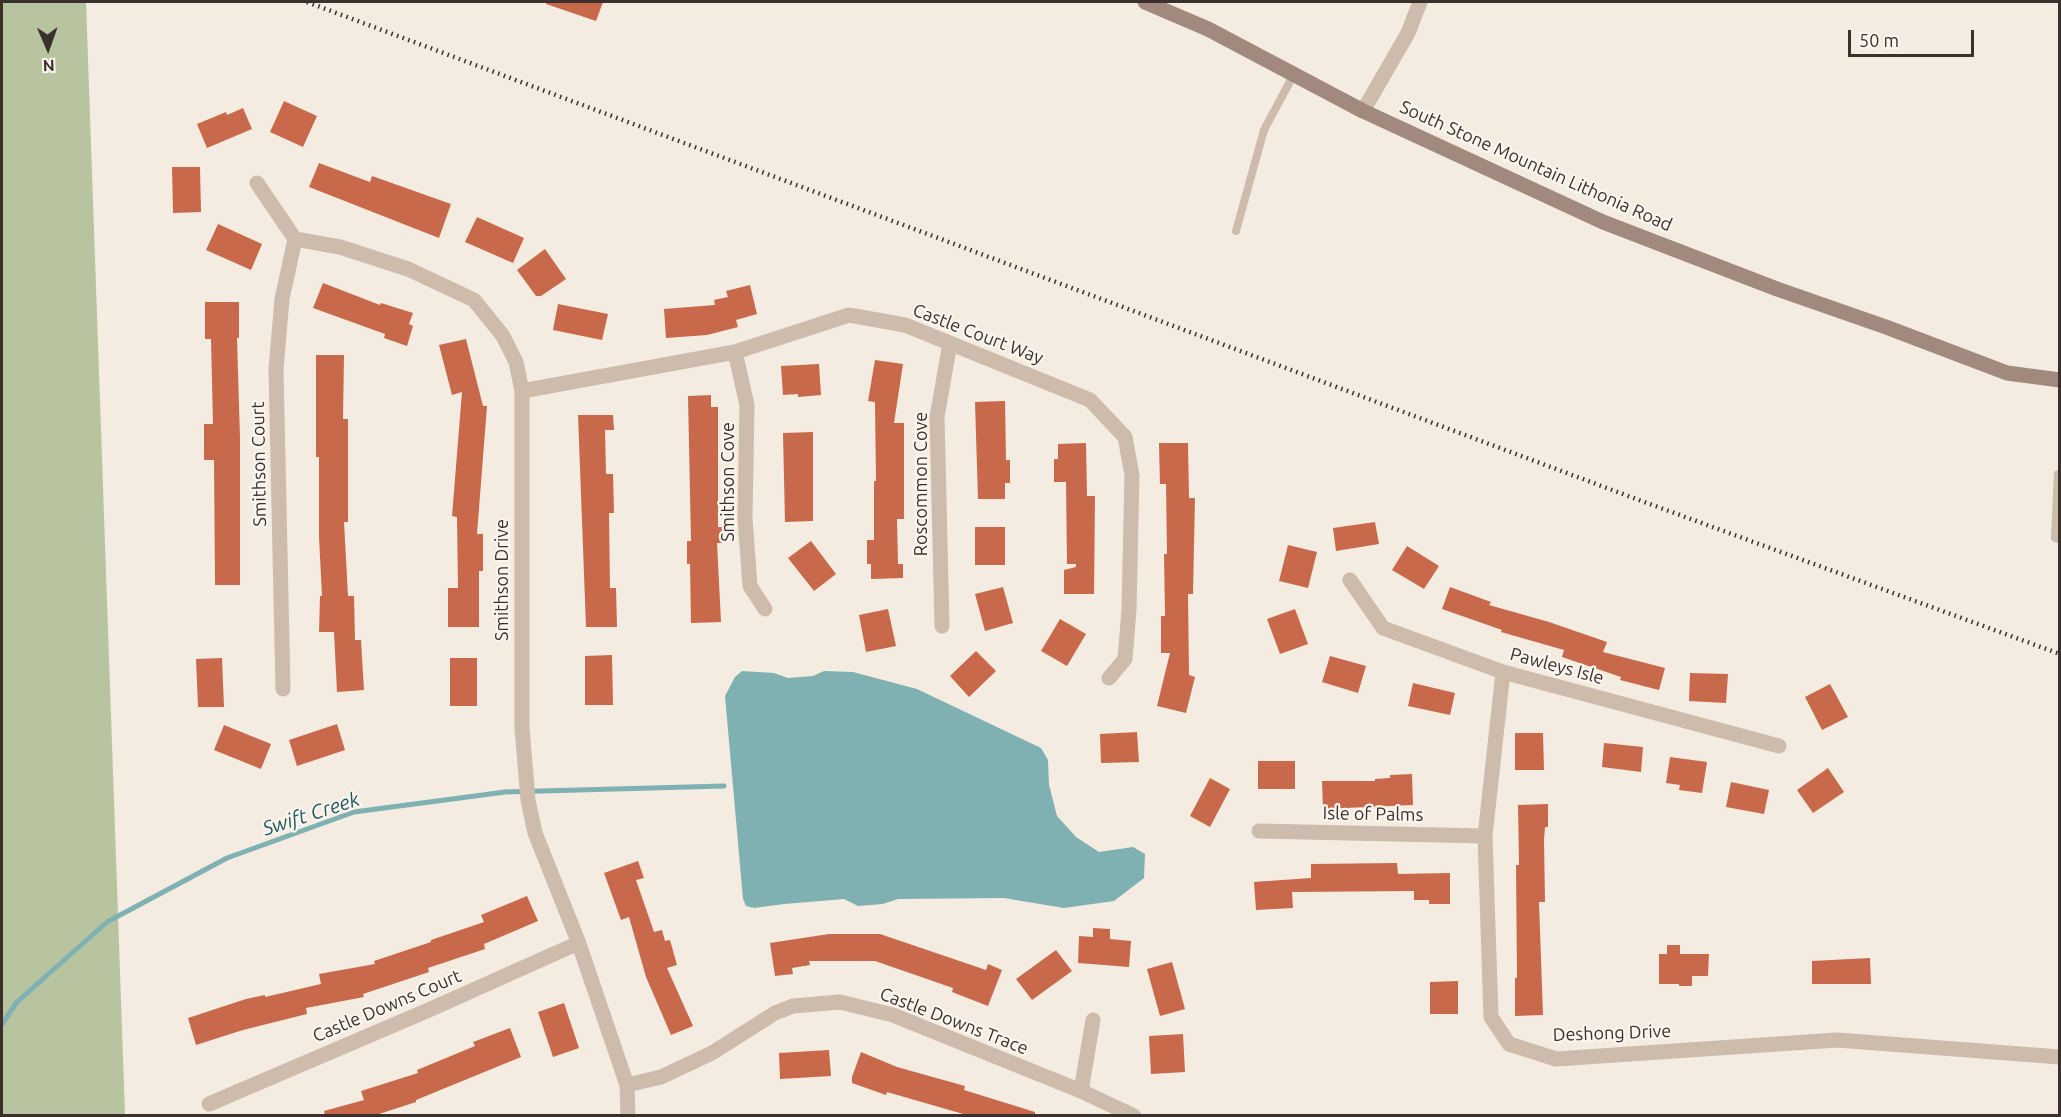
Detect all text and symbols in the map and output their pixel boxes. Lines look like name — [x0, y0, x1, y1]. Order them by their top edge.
north arrow — [18, 18, 78, 78]
scale bar — [1851, 18, 1977, 56]
text: 50 m — [1859, 30, 1899, 50]
text: N — [42, 57, 55, 75]
street label: South Stone Mountain Lithonia Road — [1397, 96, 1675, 236]
street label: Castle Court Way — [910, 299, 1046, 369]
street label: Smithson Court — [247, 401, 271, 527]
street label: Roscommon Cove — [910, 412, 932, 556]
street label: Smithson Cove — [717, 422, 739, 542]
street label: Smithson Drive — [491, 519, 513, 641]
street label: Pawleys Isle — [1508, 643, 1606, 689]
water label: Swift Creek — [259, 787, 363, 841]
street label: Isle of Palms — [1323, 802, 1423, 826]
street label: Castle Downs Court — [310, 965, 464, 1047]
street label: Castle Downs Trace — [877, 983, 1031, 1059]
street label: Deshong Drive — [1552, 1020, 1672, 1046]

